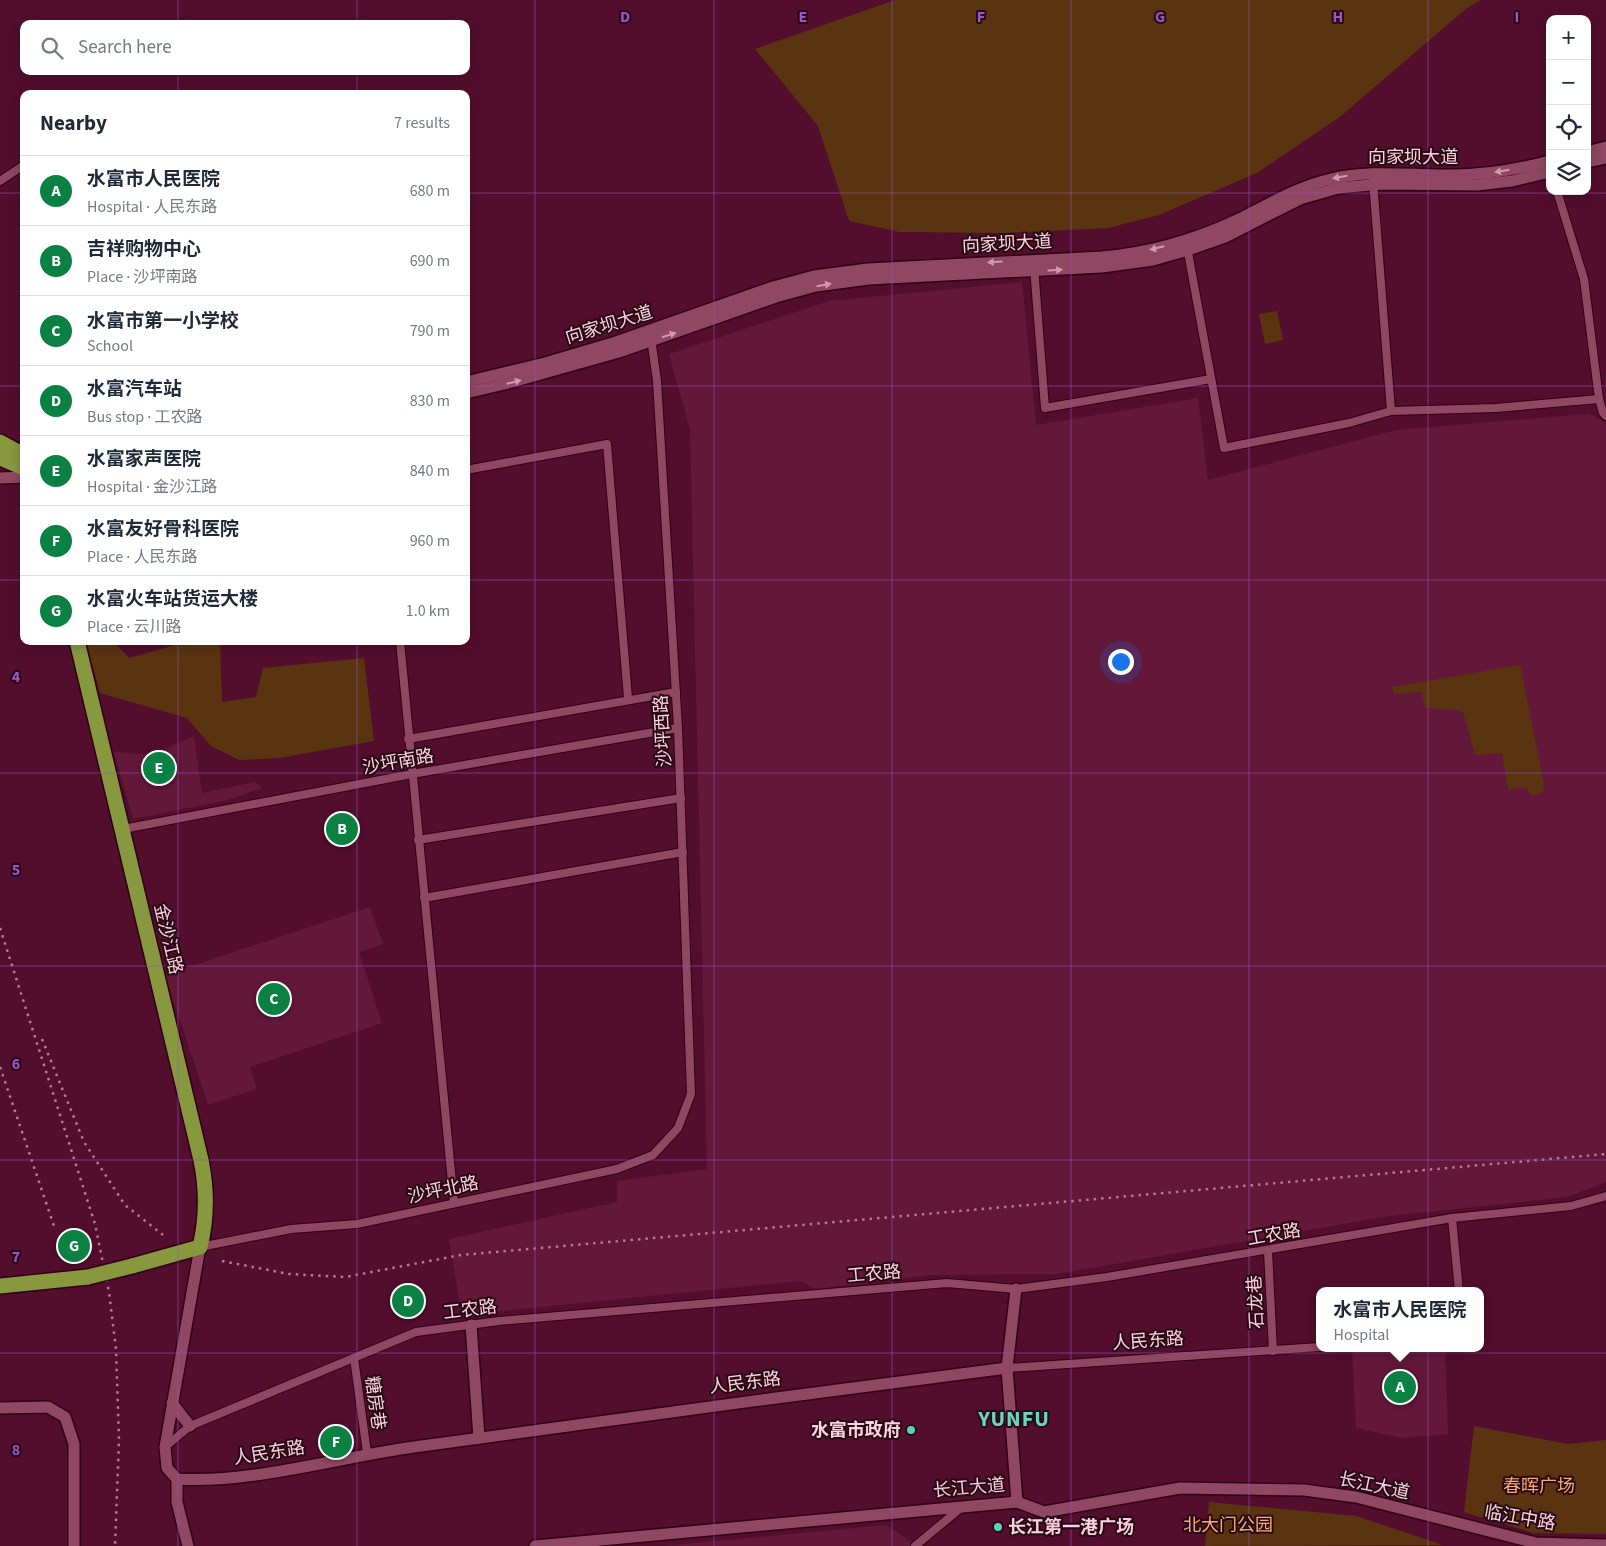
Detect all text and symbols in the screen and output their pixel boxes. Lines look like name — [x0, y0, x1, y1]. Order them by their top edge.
text: D — [620, 6, 630, 28]
text: E — [799, 6, 807, 28]
text: F — [977, 6, 985, 28]
text: G — [1155, 6, 1165, 28]
text: H — [1333, 6, 1343, 28]
text: I — [1515, 6, 1519, 28]
map controls — [1546, 15, 1591, 195]
button: + — [1546, 15, 1591, 60]
search box — [20, 20, 470, 75]
icon: search — [38, 34, 66, 62]
text: Search here — [78, 34, 172, 61]
button: − — [1546, 60, 1591, 105]
button: locate — [1546, 105, 1591, 150]
text: Nearby — [40, 108, 107, 138]
text: 7 results — [394, 112, 450, 134]
street label: 向家坝大道 — [1368, 145, 1458, 170]
button: layers — [1546, 150, 1591, 195]
text: 水富市人民医院 — [87, 166, 220, 193]
one-way arrow — [1494, 168, 1510, 176]
one-way arrow — [1332, 174, 1348, 182]
text: A — [51, 180, 61, 202]
text: 680 m — [410, 180, 450, 202]
text: Hospital · 人民东路 — [87, 196, 217, 218]
street label: 向家坝大道 — [961, 229, 1053, 259]
text: 吉祥购物中心 — [87, 236, 201, 263]
one-way arrow — [1149, 244, 1164, 252]
text: B — [51, 250, 61, 272]
text: 690 m — [410, 250, 450, 272]
one-way arrow — [987, 259, 1003, 267]
one-way arrow — [1048, 265, 1064, 273]
text: Place · 沙坪南路 — [87, 266, 197, 288]
one-way arrow — [816, 280, 832, 288]
street label: 向家坝大道 — [562, 300, 656, 350]
text: 水富市第一小学校 — [87, 308, 239, 335]
text: C — [51, 320, 61, 342]
text: 790 m — [410, 320, 450, 342]
one-way arrow — [662, 331, 677, 339]
text: School — [87, 335, 133, 357]
text: 水富汽车站 — [87, 376, 182, 403]
one-way arrow — [506, 378, 521, 386]
text: D — [51, 390, 61, 412]
text: 830 m — [410, 390, 450, 412]
text: Bus stop · 工农路 — [87, 406, 203, 428]
text: 水富家声医院 — [87, 446, 201, 473]
text: E — [52, 460, 60, 482]
text: 840 m — [410, 460, 450, 482]
text: Hospital · 金沙江路 — [87, 476, 217, 498]
text: 水富友好骨科医院 — [87, 516, 239, 543]
text: F — [52, 530, 60, 552]
text: 960 m — [410, 530, 450, 552]
text: Place · 人民东路 — [87, 546, 197, 568]
text: 水富火车站货运大楼 — [87, 586, 258, 613]
text: G — [51, 600, 61, 622]
text: 1.0 km — [406, 600, 450, 622]
text: Place · 云川路 — [87, 616, 181, 638]
your location — [1108, 649, 1134, 675]
text: 4 — [12, 666, 21, 688]
street label: 沙坪西路 — [649, 694, 677, 768]
street label: 沙坪南路 — [360, 743, 436, 781]
pin: E — [143, 749, 175, 787]
pin: B — [326, 810, 358, 848]
text: 5 — [12, 859, 20, 881]
street label: 金沙江路 — [148, 901, 188, 977]
pin: C — [258, 980, 290, 1018]
text: 6 — [12, 1053, 20, 1075]
street label: 沙坪北路 — [405, 1170, 481, 1210]
street label: 工农路 — [1245, 1218, 1303, 1252]
pin: G — [58, 1227, 90, 1265]
text: 7 — [12, 1246, 20, 1268]
street label: 工农路 — [846, 1259, 902, 1289]
street label: 石龙巷 — [1242, 1274, 1270, 1330]
pin: D — [392, 1282, 424, 1320]
popup — [1316, 1287, 1484, 1352]
street label: 工农路 — [442, 1294, 498, 1326]
text: 水富市人民医院 — [1333, 1297, 1467, 1324]
text: Hospital — [1333, 1324, 1389, 1346]
street label: 人民东路 — [1111, 1326, 1185, 1356]
street label: 人民东路 — [708, 1366, 782, 1400]
pin: A — [1384, 1368, 1416, 1406]
street label: 糖房巷 — [359, 1375, 391, 1431]
district label: YUNFU — [977, 1403, 1050, 1435]
place label: 水富市政府 — [811, 1418, 901, 1443]
pin: F — [320, 1423, 352, 1461]
marker: 水富市政府 — [905, 1424, 917, 1436]
street label: 人民东路 — [231, 1435, 307, 1471]
text: 8 — [12, 1439, 20, 1461]
street label: 长江大道 — [1336, 1466, 1412, 1506]
street label: 长江大道 — [932, 1472, 1006, 1504]
park label: 春晖广场 — [1503, 1474, 1575, 1499]
street label: 临江中路 — [1482, 1499, 1558, 1537]
park label: 北大门公园 — [1183, 1513, 1273, 1538]
place label: 长江第一港广场 — [1008, 1515, 1134, 1540]
marker: 长江第一港广场 — [992, 1521, 1004, 1533]

